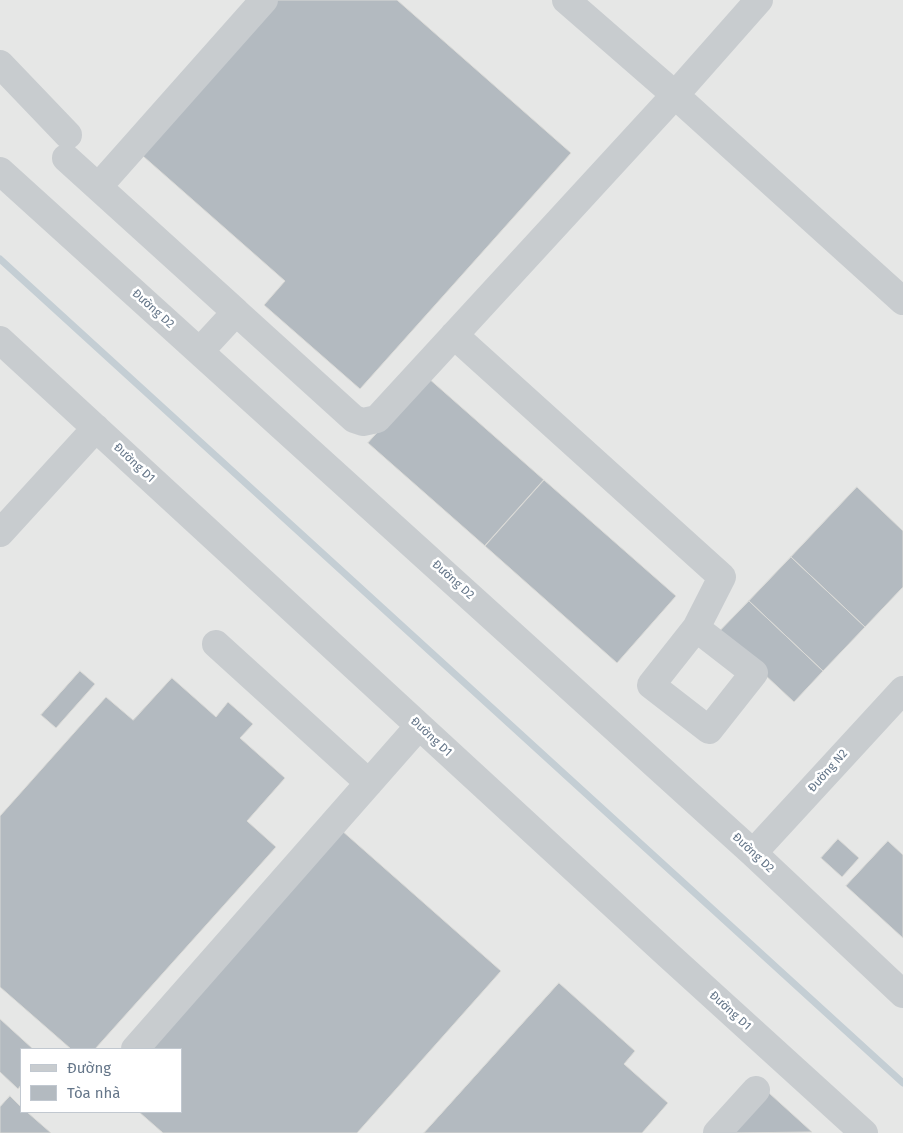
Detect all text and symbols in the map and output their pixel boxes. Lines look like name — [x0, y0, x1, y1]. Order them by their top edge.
street label: Đường D2 — [129, 286, 177, 332]
street label: Đường D1 — [110, 440, 158, 486]
street label: Đường D2 — [429, 557, 477, 603]
street label: Đường D1 — [407, 714, 455, 760]
street label: Đường N2 — [805, 747, 851, 795]
street label: Đường D2 — [729, 830, 777, 876]
street label: Đường D1 — [706, 989, 754, 1033]
legend — [20, 1048, 182, 1113]
text: Đường — [67, 1059, 111, 1077]
text: Tòa nhà — [67, 1084, 120, 1102]

